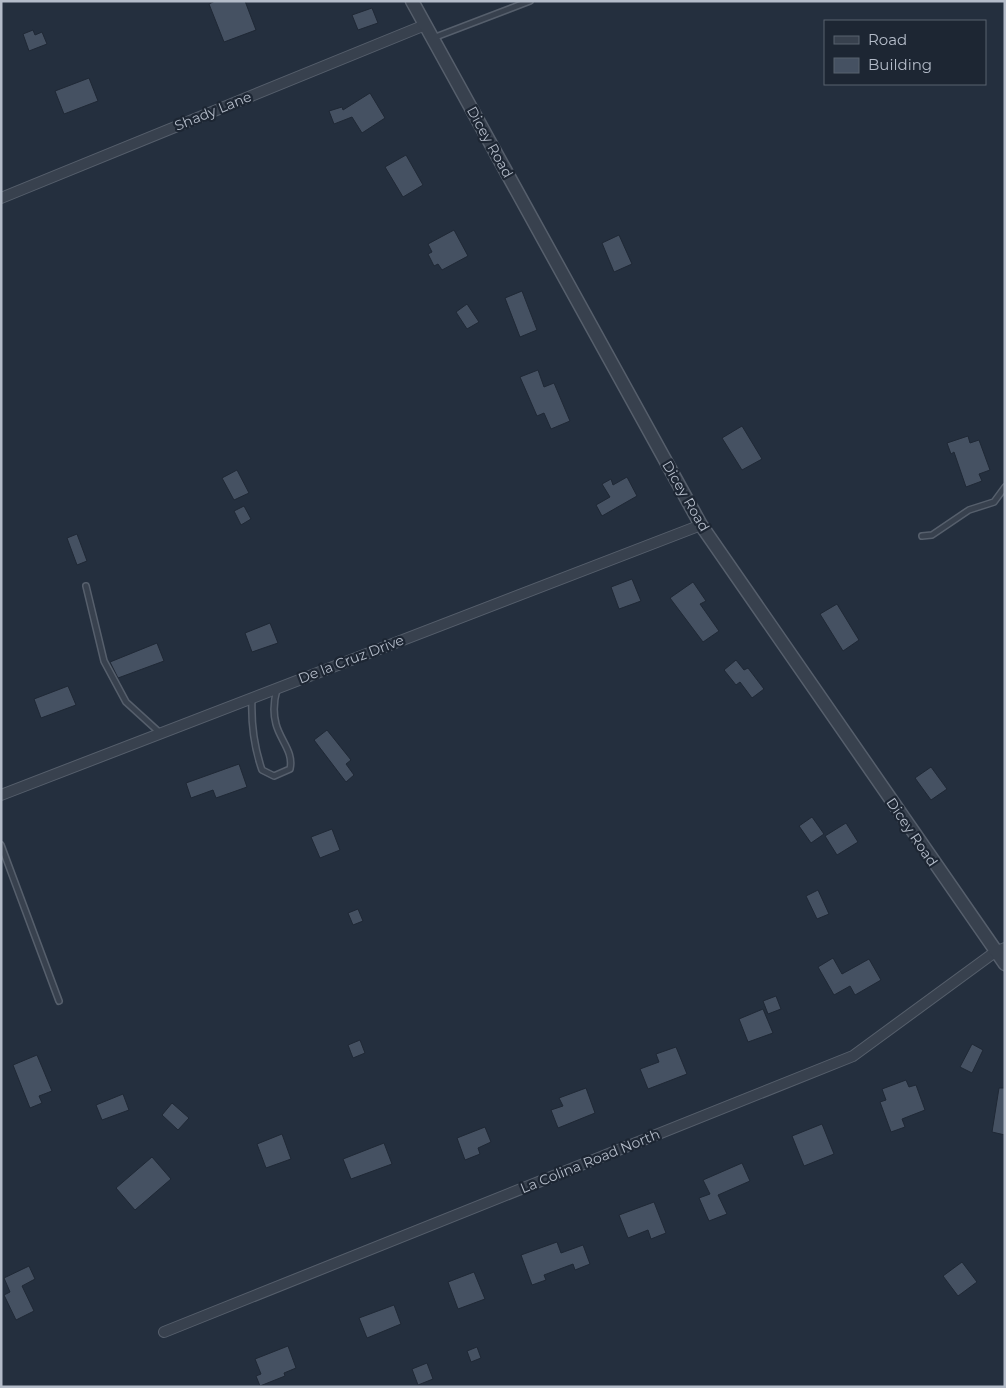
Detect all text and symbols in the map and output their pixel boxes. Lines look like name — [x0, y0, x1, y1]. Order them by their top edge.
legend — [824, 20, 986, 85]
text: Road — [868, 30, 907, 49]
text: Building — [868, 55, 932, 74]
street label: Shady Lane — [172, 87, 254, 135]
street label: Dicey Road — [463, 103, 517, 181]
street label: Dicey Road — [658, 457, 714, 535]
street label: De la Cruz Drive — [296, 631, 406, 687]
street label: Dicey Road — [882, 794, 942, 870]
street label: La Colina Road North — [518, 1125, 662, 1197]

